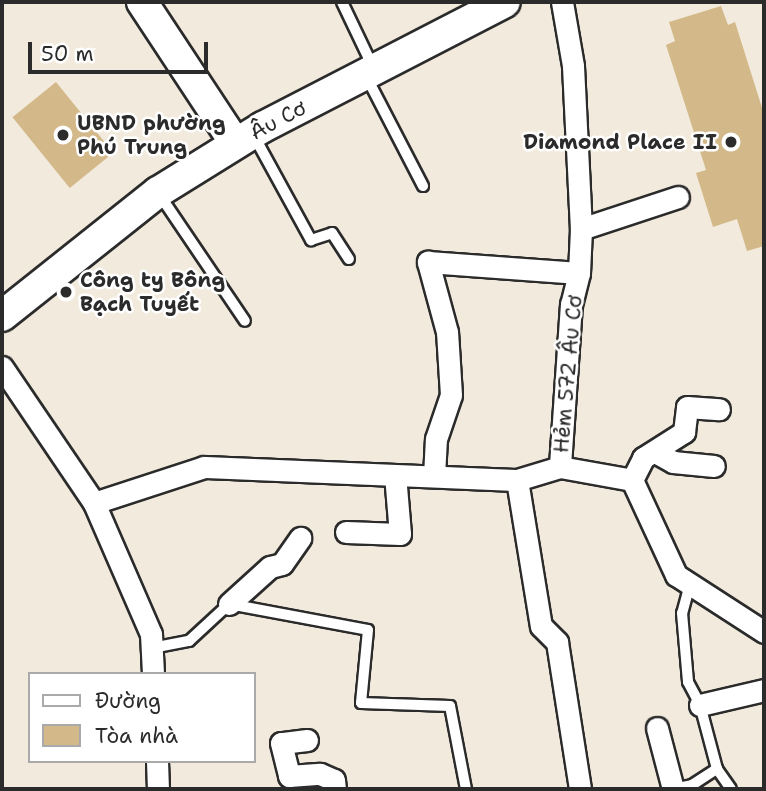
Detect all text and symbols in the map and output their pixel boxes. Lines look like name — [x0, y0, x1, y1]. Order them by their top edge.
scale bar — [32, 28, 212, 72]
text: 50 m — [41, 40, 94, 68]
street label: Âu Cơ — [246, 95, 310, 145]
place label: UBND phường Phú Trung — [77, 110, 226, 160]
marker: UBND phường Phú Trung — [55, 127, 71, 143]
place label: Diamond Place II — [523, 129, 717, 155]
marker: Diamond Place II — [723, 134, 739, 150]
place label: Công ty Bông Bạch Tuyết — [80, 267, 225, 317]
marker: Công ty Bông Bạch Tuyết — [58, 284, 74, 300]
street label: Hẻm 572 Âu Cơ — [549, 294, 587, 454]
legend — [28, 672, 256, 763]
text: Đường — [95, 687, 161, 715]
text: Tòa nhà — [95, 722, 178, 750]

